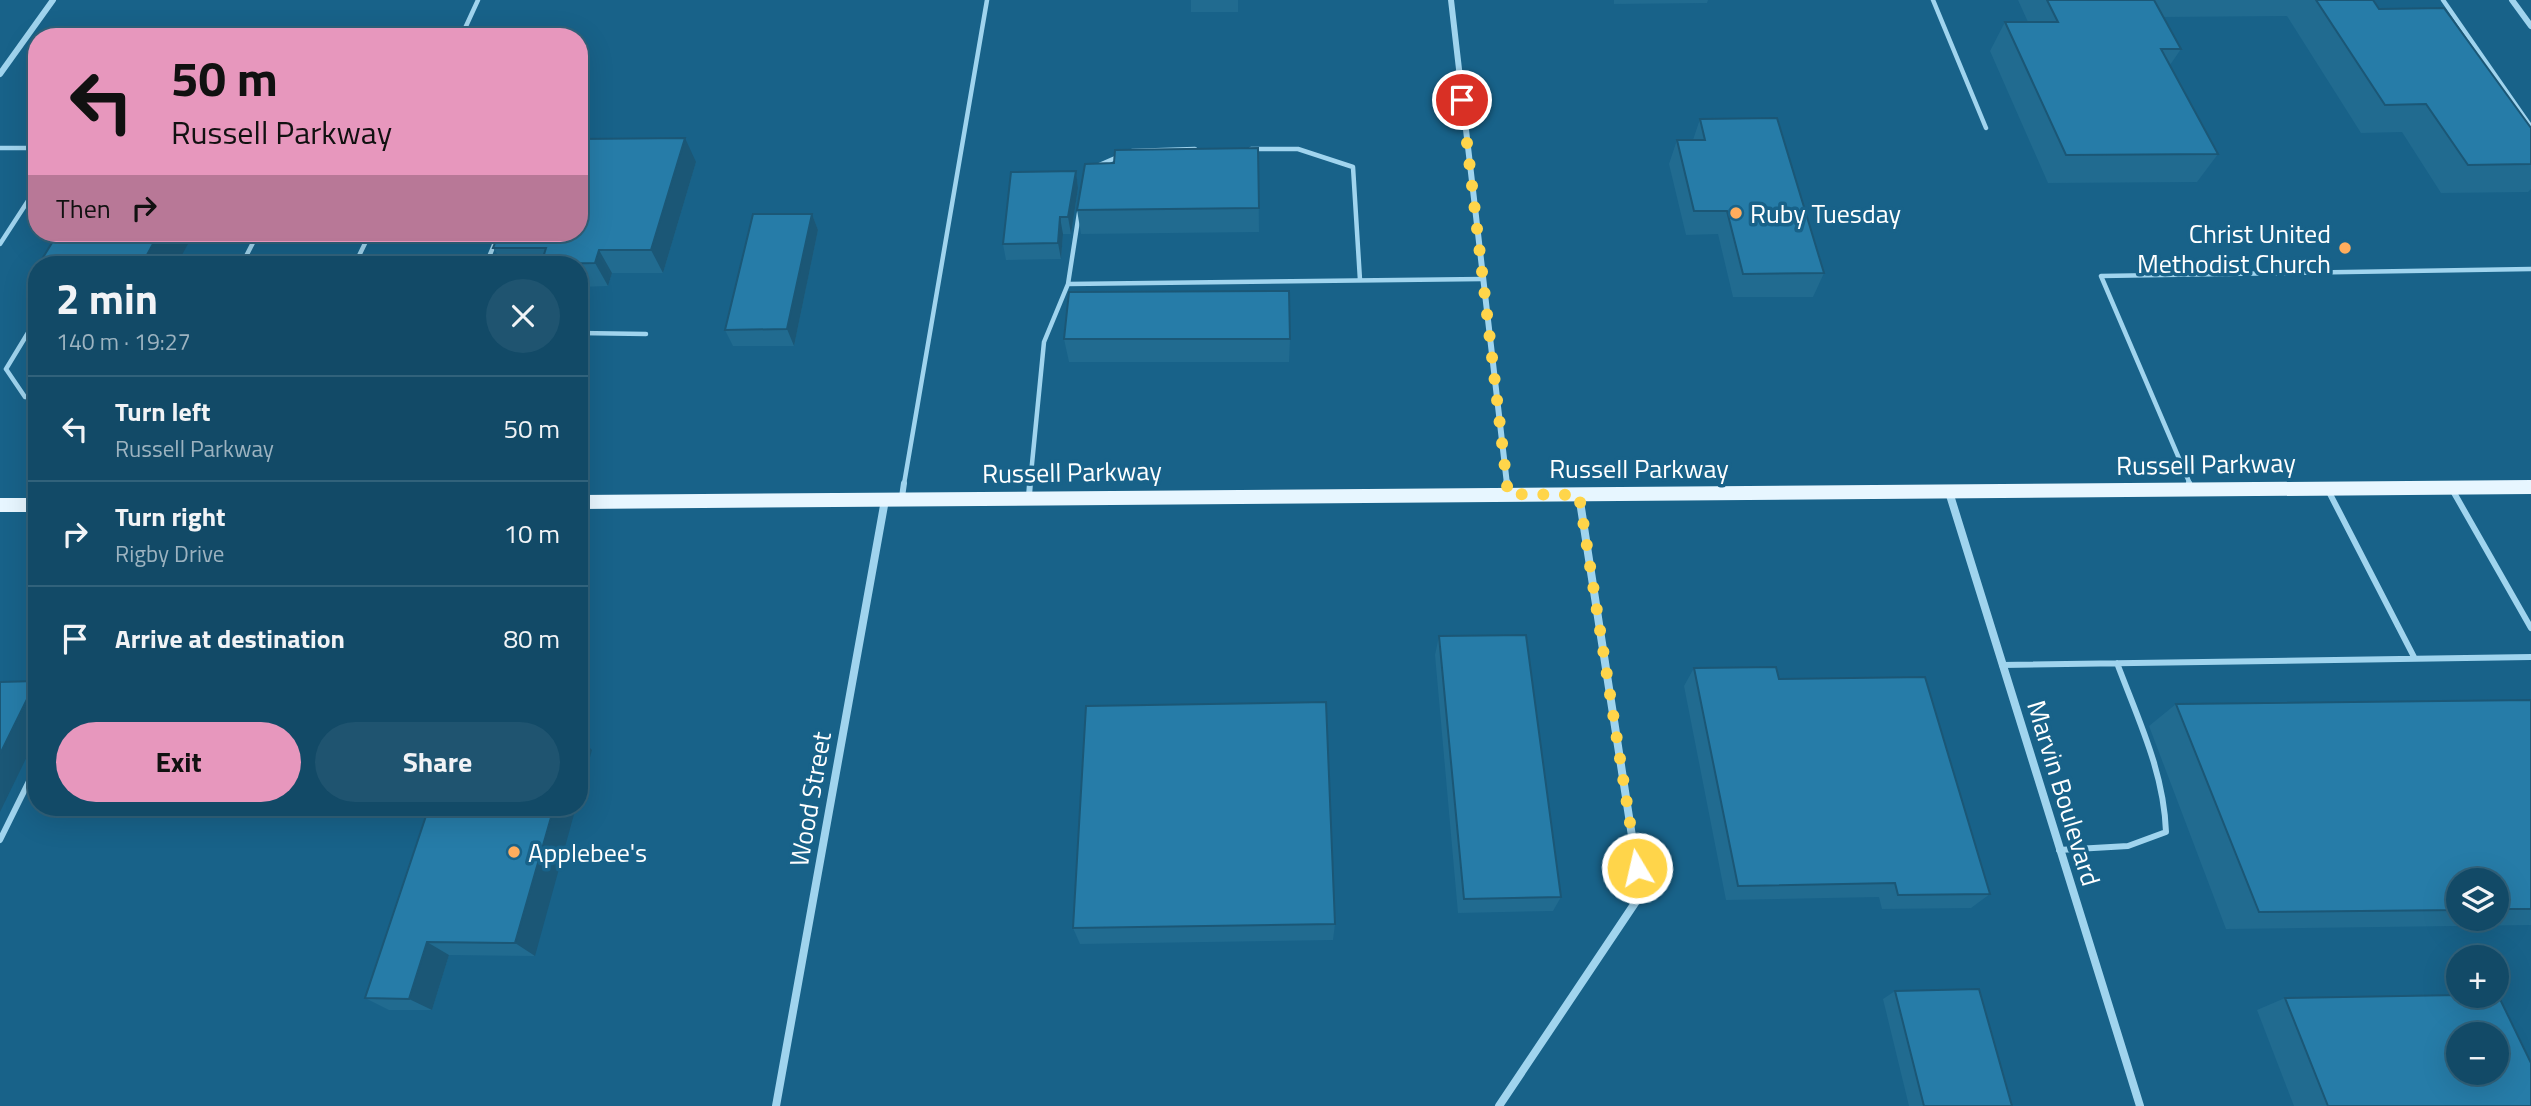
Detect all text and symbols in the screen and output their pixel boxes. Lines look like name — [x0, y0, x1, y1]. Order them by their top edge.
text: 50 m — [171, 40, 278, 115]
icon: left — [56, 56, 147, 147]
pin — [1432, 70, 1492, 130]
icon: arrive — [1443, 81, 1481, 119]
text: Russell Parkway — [171, 108, 392, 156]
text: Then — [56, 189, 111, 228]
icon: right — [125, 189, 163, 227]
place label: Ruby Tuesday — [1750, 194, 1901, 233]
marker: Ruby Tuesday — [1728, 205, 1744, 221]
place label: Christ United Methodist Church — [2137, 214, 2331, 283]
marker: Christ United Methodist Church — [2337, 240, 2353, 256]
text: 2 min — [56, 266, 158, 330]
button: close — [486, 279, 560, 353]
text: 140 m · 19:27 — [56, 324, 191, 359]
text: Turn left — [115, 392, 210, 431]
text: 50 m — [503, 409, 560, 448]
icon: left — [56, 410, 94, 448]
text: Russell Parkway — [115, 431, 274, 466]
street label: Russell Parkway — [2116, 443, 2296, 485]
street label: Russell Parkway — [1549, 449, 1729, 488]
street label: Russell Parkway — [982, 451, 1162, 493]
text: Turn right — [115, 497, 226, 536]
text: 10 m — [503, 514, 560, 553]
icon: right — [56, 515, 94, 553]
text: Rigby Drive — [115, 536, 224, 571]
text: Arrive at destination — [115, 619, 345, 658]
text: 80 m — [503, 619, 560, 658]
icon: arrive — [56, 620, 94, 658]
street label: Marvin Boulevard — [2017, 696, 2111, 890]
button: Exit — [56, 722, 301, 802]
button: Share — [315, 722, 560, 802]
street label: Wood Street — [779, 728, 841, 870]
position arrow — [1600, 831, 1674, 905]
place label: Applebee's — [528, 833, 647, 872]
marker: Applebee's — [506, 844, 522, 860]
map controls — [2446, 868, 2509, 1085]
button: layers — [2446, 868, 2509, 931]
button: + — [2446, 945, 2509, 1008]
button: − — [2446, 1022, 2509, 1085]

